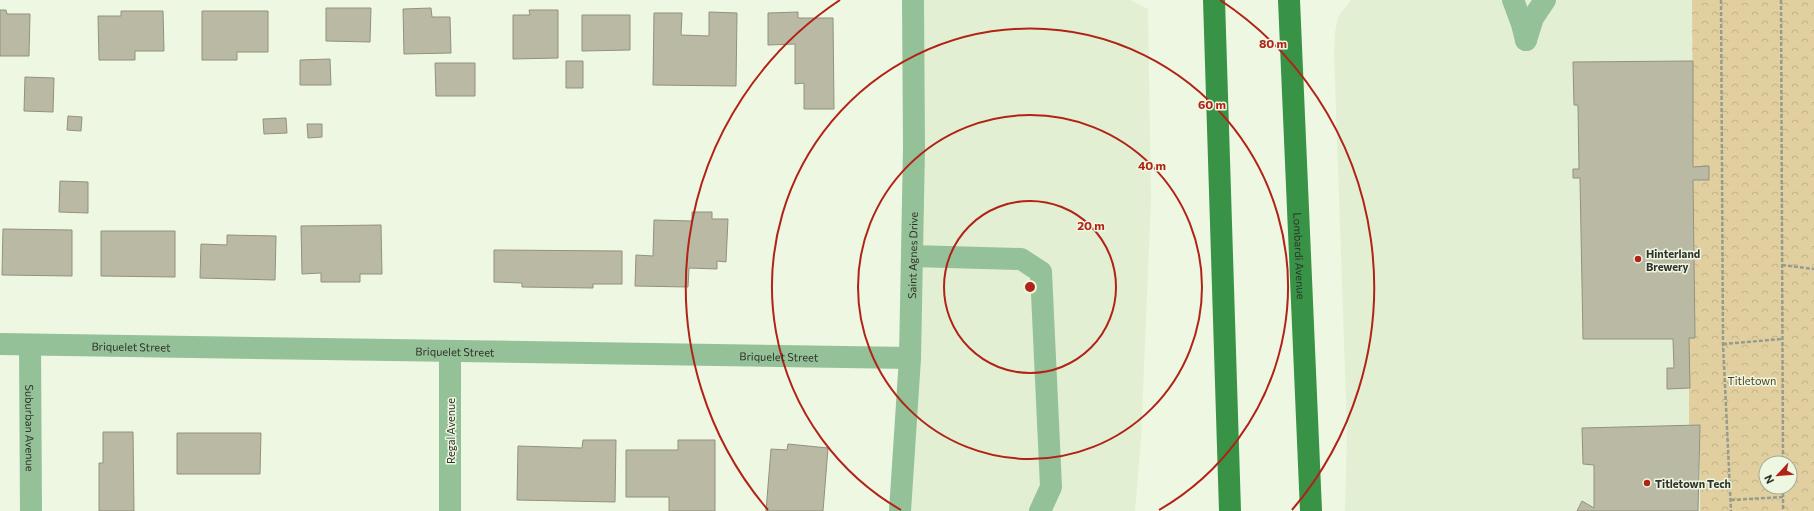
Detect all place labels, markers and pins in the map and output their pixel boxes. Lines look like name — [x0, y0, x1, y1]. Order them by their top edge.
place label: Hinterland Brewery — [1646, 247, 1700, 273]
marker: Hinterland Brewery — [1633, 254, 1643, 264]
centre of rings — [1023, 280, 1037, 294]
place label: Titletown Tech — [1655, 477, 1731, 490]
marker: Titletown Tech — [1642, 478, 1652, 488]

